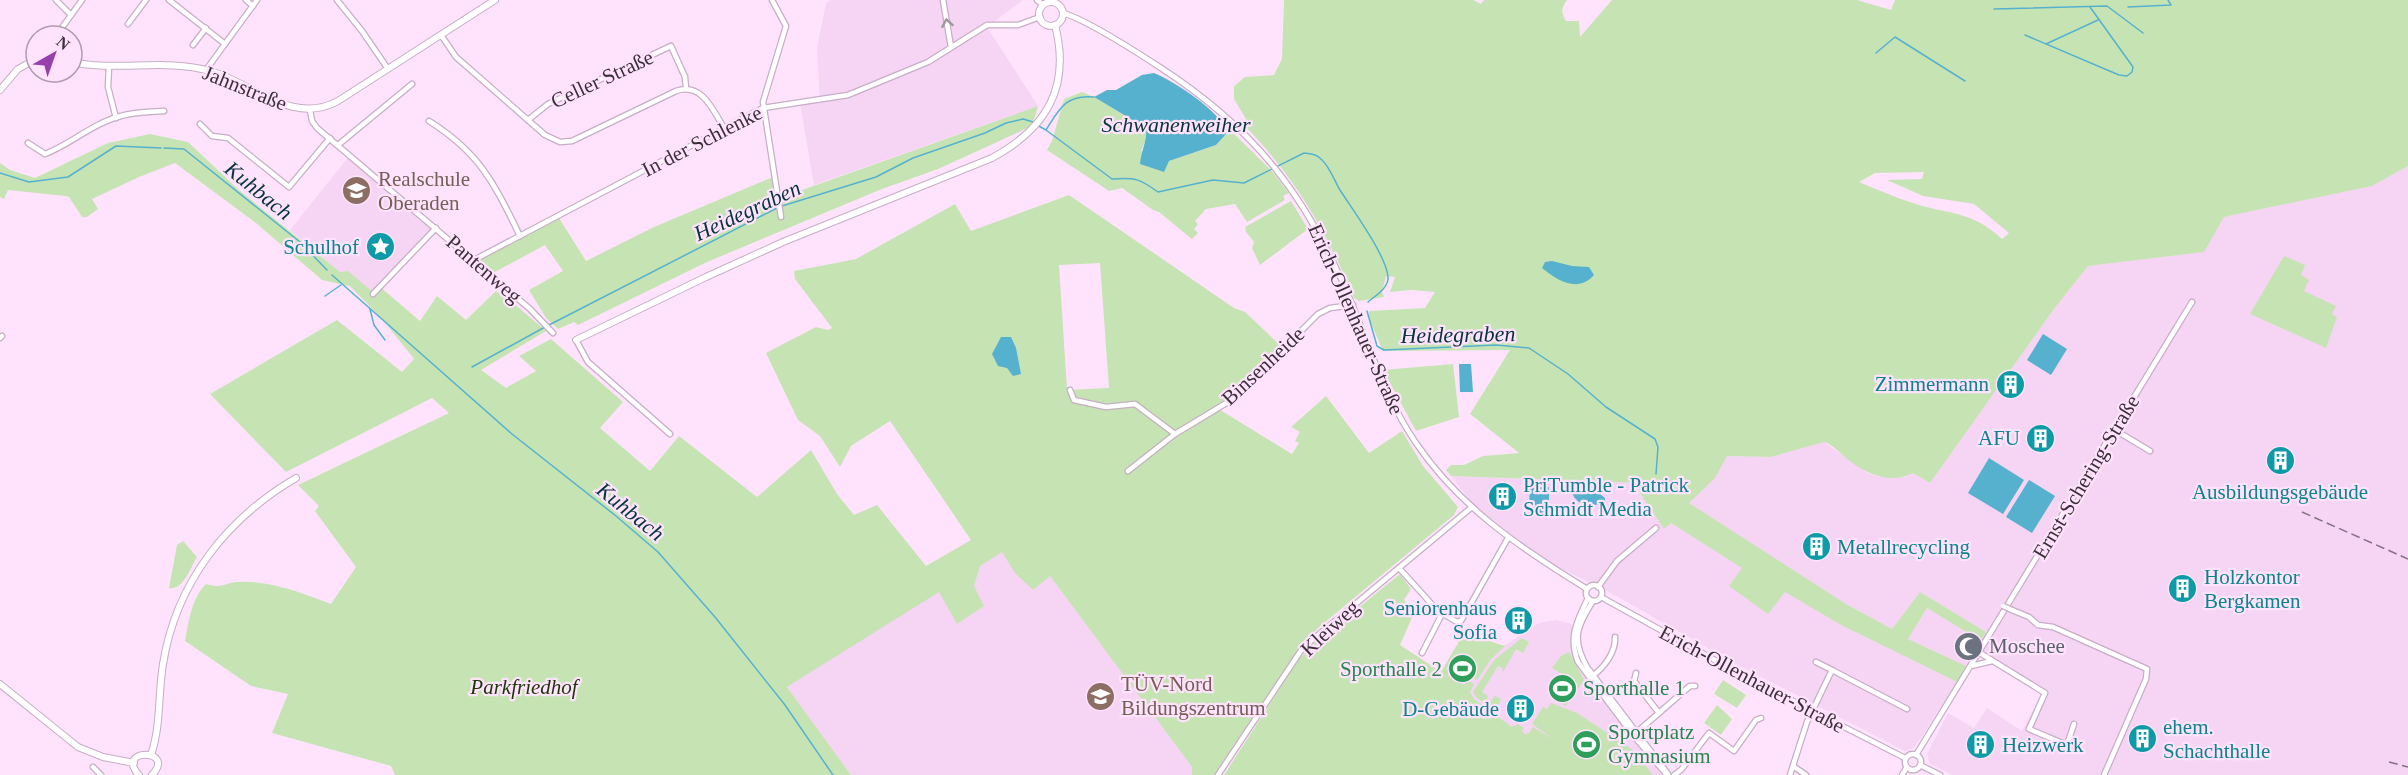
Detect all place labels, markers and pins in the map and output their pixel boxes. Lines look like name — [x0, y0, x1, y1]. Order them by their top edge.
place label: Realschule Oberaden — [378, 167, 470, 215]
school or university icon: Realschule Oberaden — [341, 175, 373, 207]
place icon: Schulhof — [364, 231, 396, 263]
place label: Schulhof — [283, 235, 359, 259]
building icon: Zimmermann — [1994, 368, 2026, 400]
place label: Zimmermann — [1875, 372, 1989, 396]
building icon: AFU — [2025, 422, 2057, 454]
place label: AFU — [1978, 426, 2020, 450]
building icon: Ausbildungsgebäude — [2264, 445, 2296, 477]
place label: PriTumble - Patrick Schmidt Media — [1523, 473, 1690, 521]
place label: Ausbildungsgebäude — [2192, 480, 2368, 504]
building icon: PriTumble - Patrick Schmidt Media — [1486, 481, 1518, 513]
building icon: Metallrecycling — [1800, 531, 1832, 563]
place label: Metallrecycling — [1837, 535, 1970, 559]
place label: Holzkontor Bergkamen — [2204, 565, 2301, 613]
building icon: Holzkontor Bergkamen — [2167, 573, 2199, 605]
place label: Seniorenhaus Sofia — [1384, 596, 1498, 644]
building icon: Seniorenhaus Sofia — [1502, 604, 1534, 636]
mosque icon: Moschee — [1952, 630, 1984, 662]
place label: Moschee — [1989, 634, 2065, 658]
sports icon: Sporthalle 2 — [1447, 653, 1479, 685]
place label: Sporthalle 2 — [1340, 657, 1442, 681]
place label: TÜV-Nord Bildungszentrum — [1121, 672, 1266, 720]
sports icon: Sporthalle 1 — [1546, 672, 1578, 704]
place label: Sporthalle 1 — [1583, 676, 1685, 700]
school or university icon: TÜV-Nord Bildungszentrum — [1084, 680, 1116, 712]
building icon: D-Gebäude — [1504, 693, 1536, 725]
place label: D-Gebäude — [1402, 697, 1499, 721]
place label: ehem. Schachthalle — [2163, 715, 2270, 763]
place label: Sportplatz Gymnasium — [1608, 720, 1711, 768]
building icon: ehem. Schachthalle — [2126, 723, 2158, 755]
sports icon: Sportplatz Gymnasium — [1571, 728, 1603, 760]
building icon: Heizwerk — [1965, 729, 1997, 761]
place label: Heizwerk — [2002, 733, 2084, 757]

